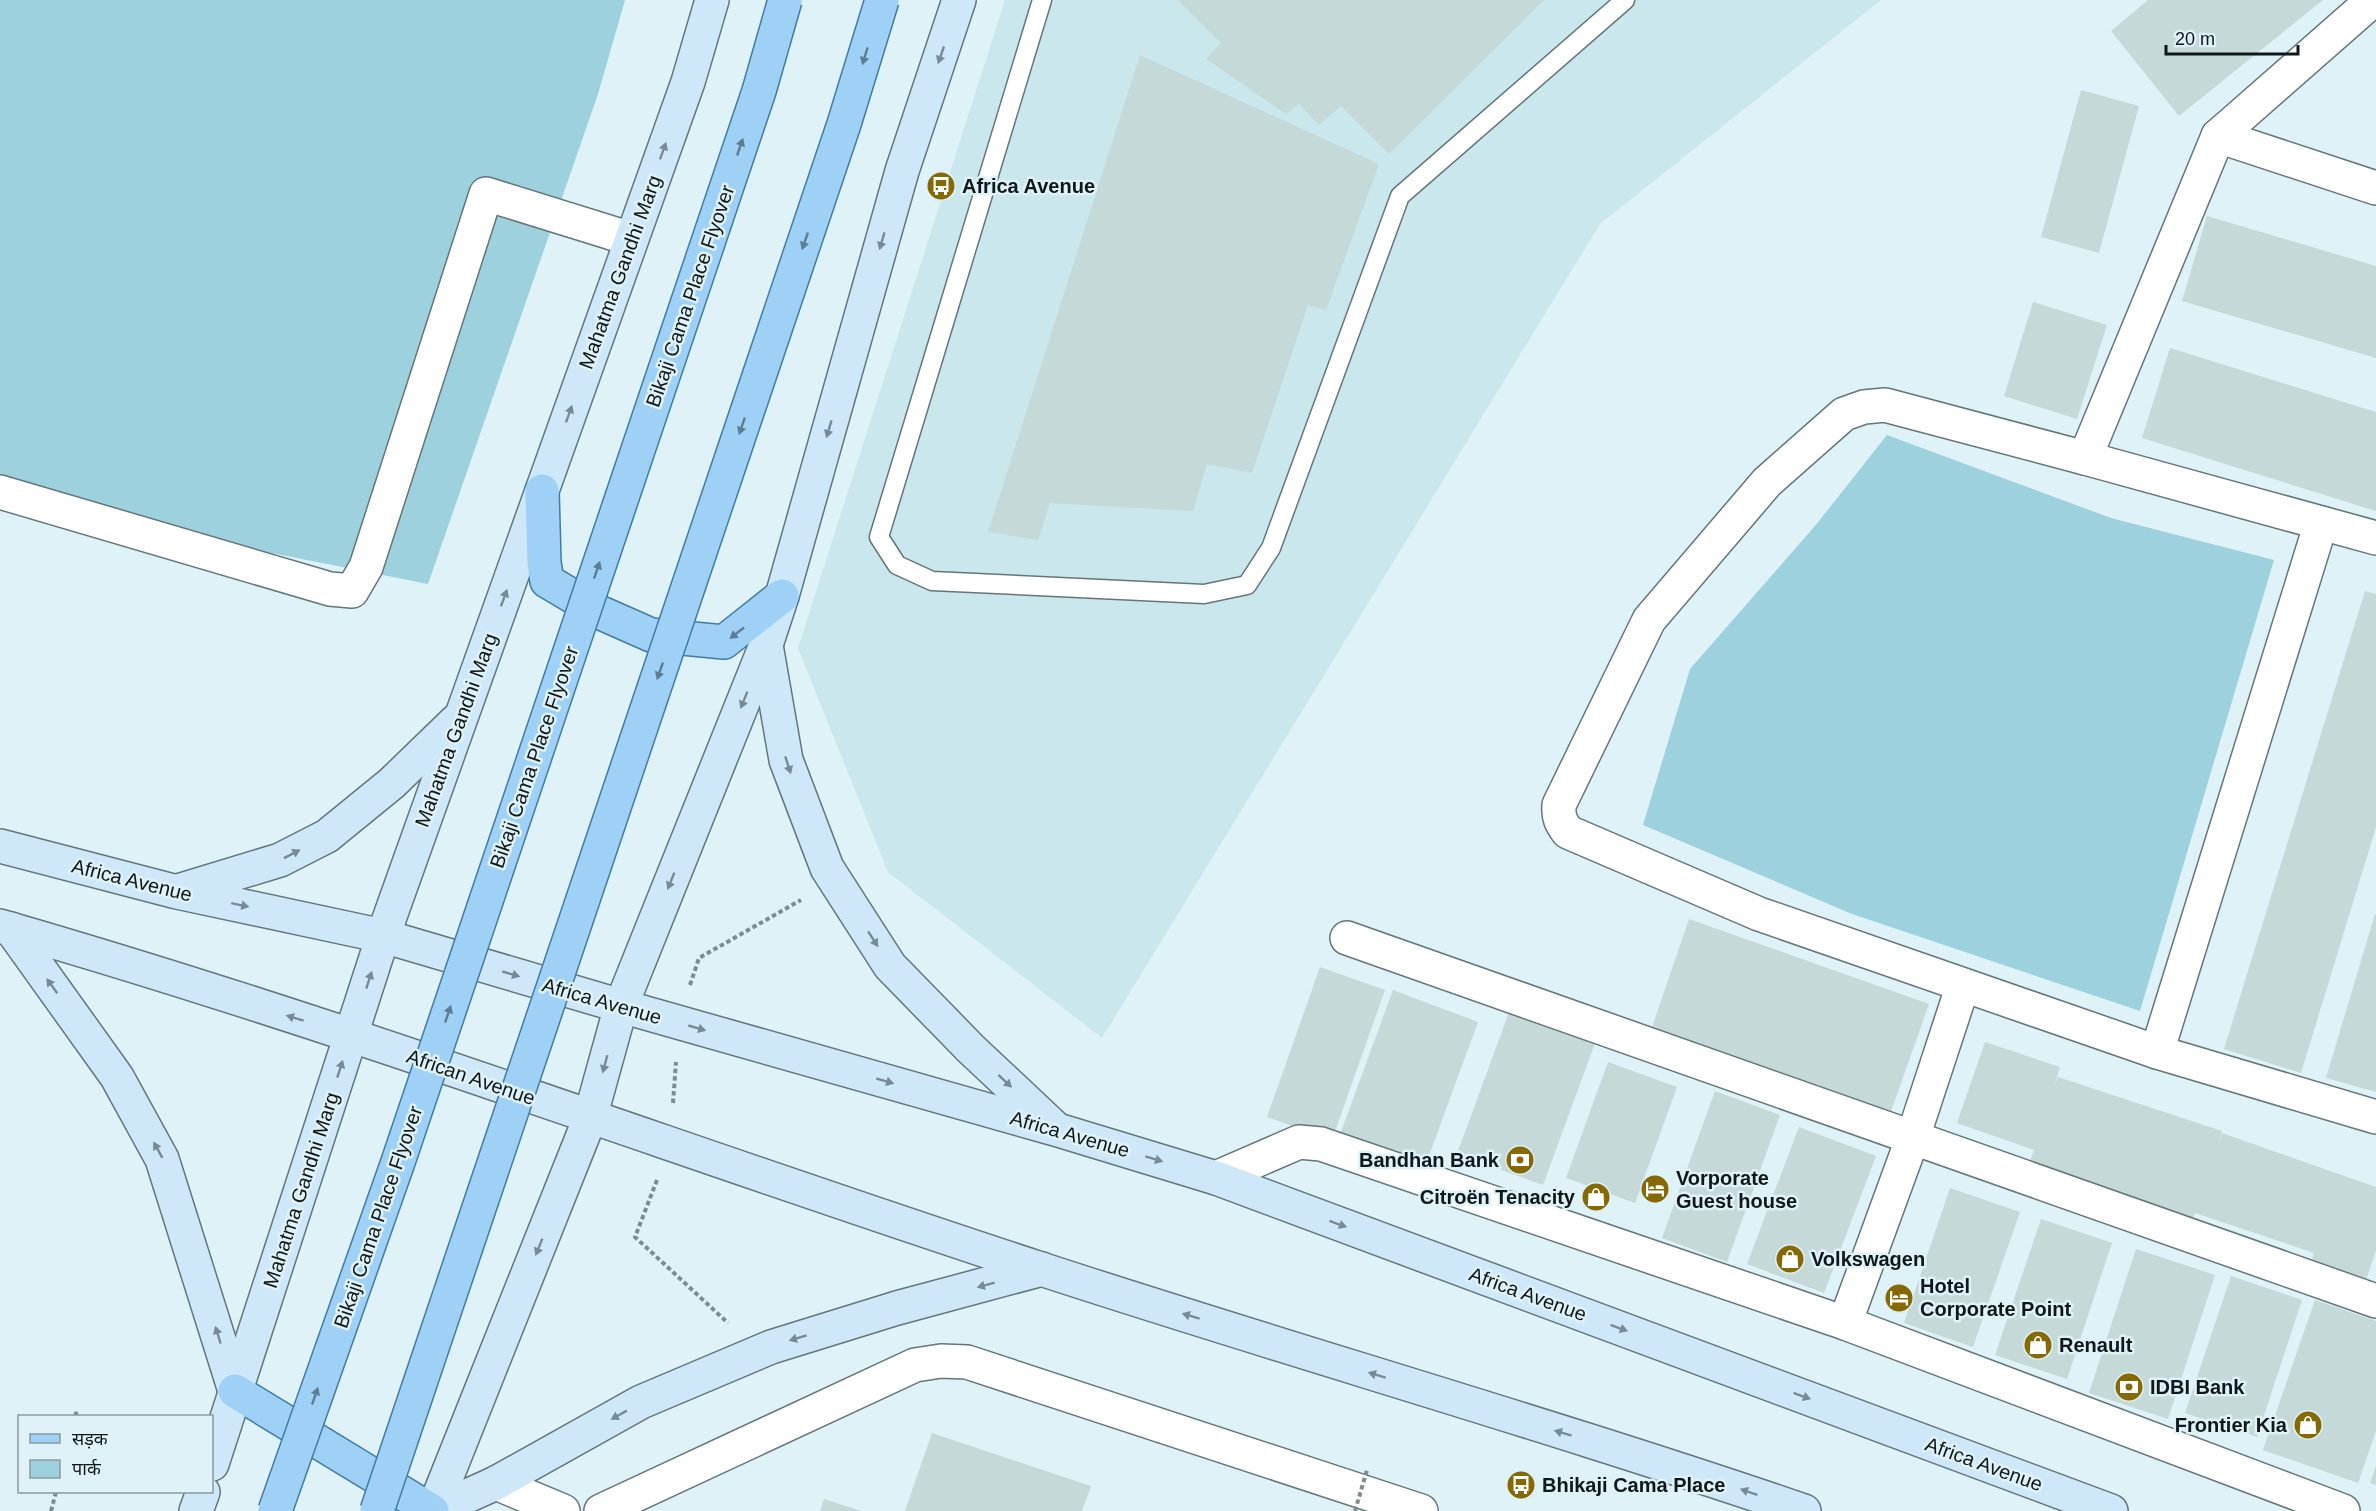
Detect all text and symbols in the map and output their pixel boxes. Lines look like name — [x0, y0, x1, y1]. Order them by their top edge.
scale bar — [2166, 18, 2298, 56]
text: 20 m — [2175, 29, 2215, 49]
one-way arrow — [860, 47, 869, 65]
one-way arrow — [935, 47, 945, 65]
one-way arrow — [736, 138, 745, 156]
one-way arrow — [658, 142, 668, 160]
bus stop icon: Africa Avenue — [925, 170, 957, 202]
street label: Mahatma Gandhi Marg — [575, 172, 665, 372]
place label: Africa Avenue — [962, 175, 1095, 197]
street label: Bikaji Cama Place Flyover — [642, 182, 739, 410]
one-way arrow — [799, 232, 809, 250]
one-way arrow — [877, 233, 886, 251]
one-way arrow — [565, 405, 575, 423]
one-way arrow — [737, 417, 747, 435]
one-way arrow — [824, 420, 834, 438]
one-way arrow — [593, 561, 603, 579]
one-way arrow — [499, 588, 509, 606]
one-way arrow — [729, 626, 744, 638]
street label: Mahatma Gandhi Marg — [411, 630, 501, 830]
street label: Bikaji Cama Place Flyover — [486, 643, 583, 871]
one-way arrow — [654, 662, 664, 680]
one-way arrow — [739, 691, 749, 709]
one-way arrow — [784, 756, 793, 774]
one-way arrow — [284, 849, 301, 859]
street label: Africa Avenue — [70, 854, 194, 906]
one-way arrow — [666, 872, 676, 890]
one-way arrow — [231, 901, 250, 911]
one-way arrow — [867, 931, 878, 947]
one-way arrow — [365, 970, 374, 988]
one-way arrow — [502, 970, 520, 979]
street label: Africa Avenue — [540, 973, 664, 1029]
one-way arrow — [46, 979, 58, 995]
one-way arrow — [443, 1005, 453, 1023]
one-way arrow — [286, 1013, 304, 1022]
one-way arrow — [688, 1024, 706, 1033]
street label: African Avenue — [404, 1045, 538, 1109]
one-way arrow — [600, 1055, 609, 1073]
one-way arrow — [336, 1060, 345, 1078]
one-way arrow — [998, 1074, 1012, 1088]
one-way arrow — [876, 1077, 894, 1086]
street label: Mahatma Gandhi Marg — [259, 1089, 343, 1291]
street label: Bikaji Cama Place Flyover — [330, 1103, 427, 1331]
street label: Africa Avenue — [1008, 1106, 1132, 1162]
one-way arrow — [153, 1141, 163, 1158]
bank icon: Bandhan Bank — [1504, 1144, 1536, 1176]
place label: Bandhan Bank — [1359, 1149, 1500, 1171]
one-way arrow — [1145, 1155, 1163, 1164]
place label: Vorporate Guest house — [1676, 1167, 1797, 1212]
hotel icon: Vorporate Guest house — [1639, 1173, 1671, 1205]
shop icon: Citroën Tenacity — [1580, 1181, 1612, 1213]
place label: Citroën Tenacity — [1420, 1186, 1576, 1208]
one-way arrow — [1329, 1219, 1347, 1229]
one-way arrow — [534, 1238, 543, 1256]
shop icon: Volkswagen — [1774, 1243, 1806, 1275]
place label: Volkswagen — [1811, 1248, 1925, 1270]
street label: Africa Avenue — [1466, 1263, 1590, 1325]
place label: Hotel Corporate Point — [1920, 1275, 2071, 1320]
one-way arrow — [977, 1280, 995, 1290]
hotel icon: Hotel Corporate Point — [1883, 1282, 1915, 1314]
one-way arrow — [1182, 1311, 1200, 1320]
one-way arrow — [1610, 1324, 1628, 1333]
one-way arrow — [213, 1326, 222, 1344]
shop icon: Renault — [2022, 1329, 2054, 1361]
one-way arrow — [789, 1334, 807, 1343]
place label: Renault — [2059, 1334, 2133, 1356]
one-way arrow — [1368, 1370, 1386, 1379]
bank icon: IDBI Bank — [2113, 1371, 2145, 1403]
place label: IDBI Bank — [2150, 1376, 2245, 1398]
one-way arrow — [311, 1387, 321, 1405]
one-way arrow — [1793, 1392, 1811, 1401]
one-way arrow — [611, 1409, 627, 1420]
shop icon: Frontier Kia — [2292, 1409, 2324, 1441]
place label: Frontier Kia — [2175, 1414, 2288, 1436]
legend — [18, 1415, 213, 1493]
one-way arrow — [1554, 1428, 1572, 1438]
text: सड़क — [72, 1429, 109, 1449]
street label: Africa Avenue — [1922, 1433, 2046, 1495]
text: पार्क — [72, 1458, 102, 1479]
bus stop icon: Bhikaji Cama Place — [1505, 1469, 1537, 1501]
place label: Bhikaji Cama Place — [1542, 1474, 1725, 1496]
one-way arrow — [1740, 1487, 1758, 1497]

